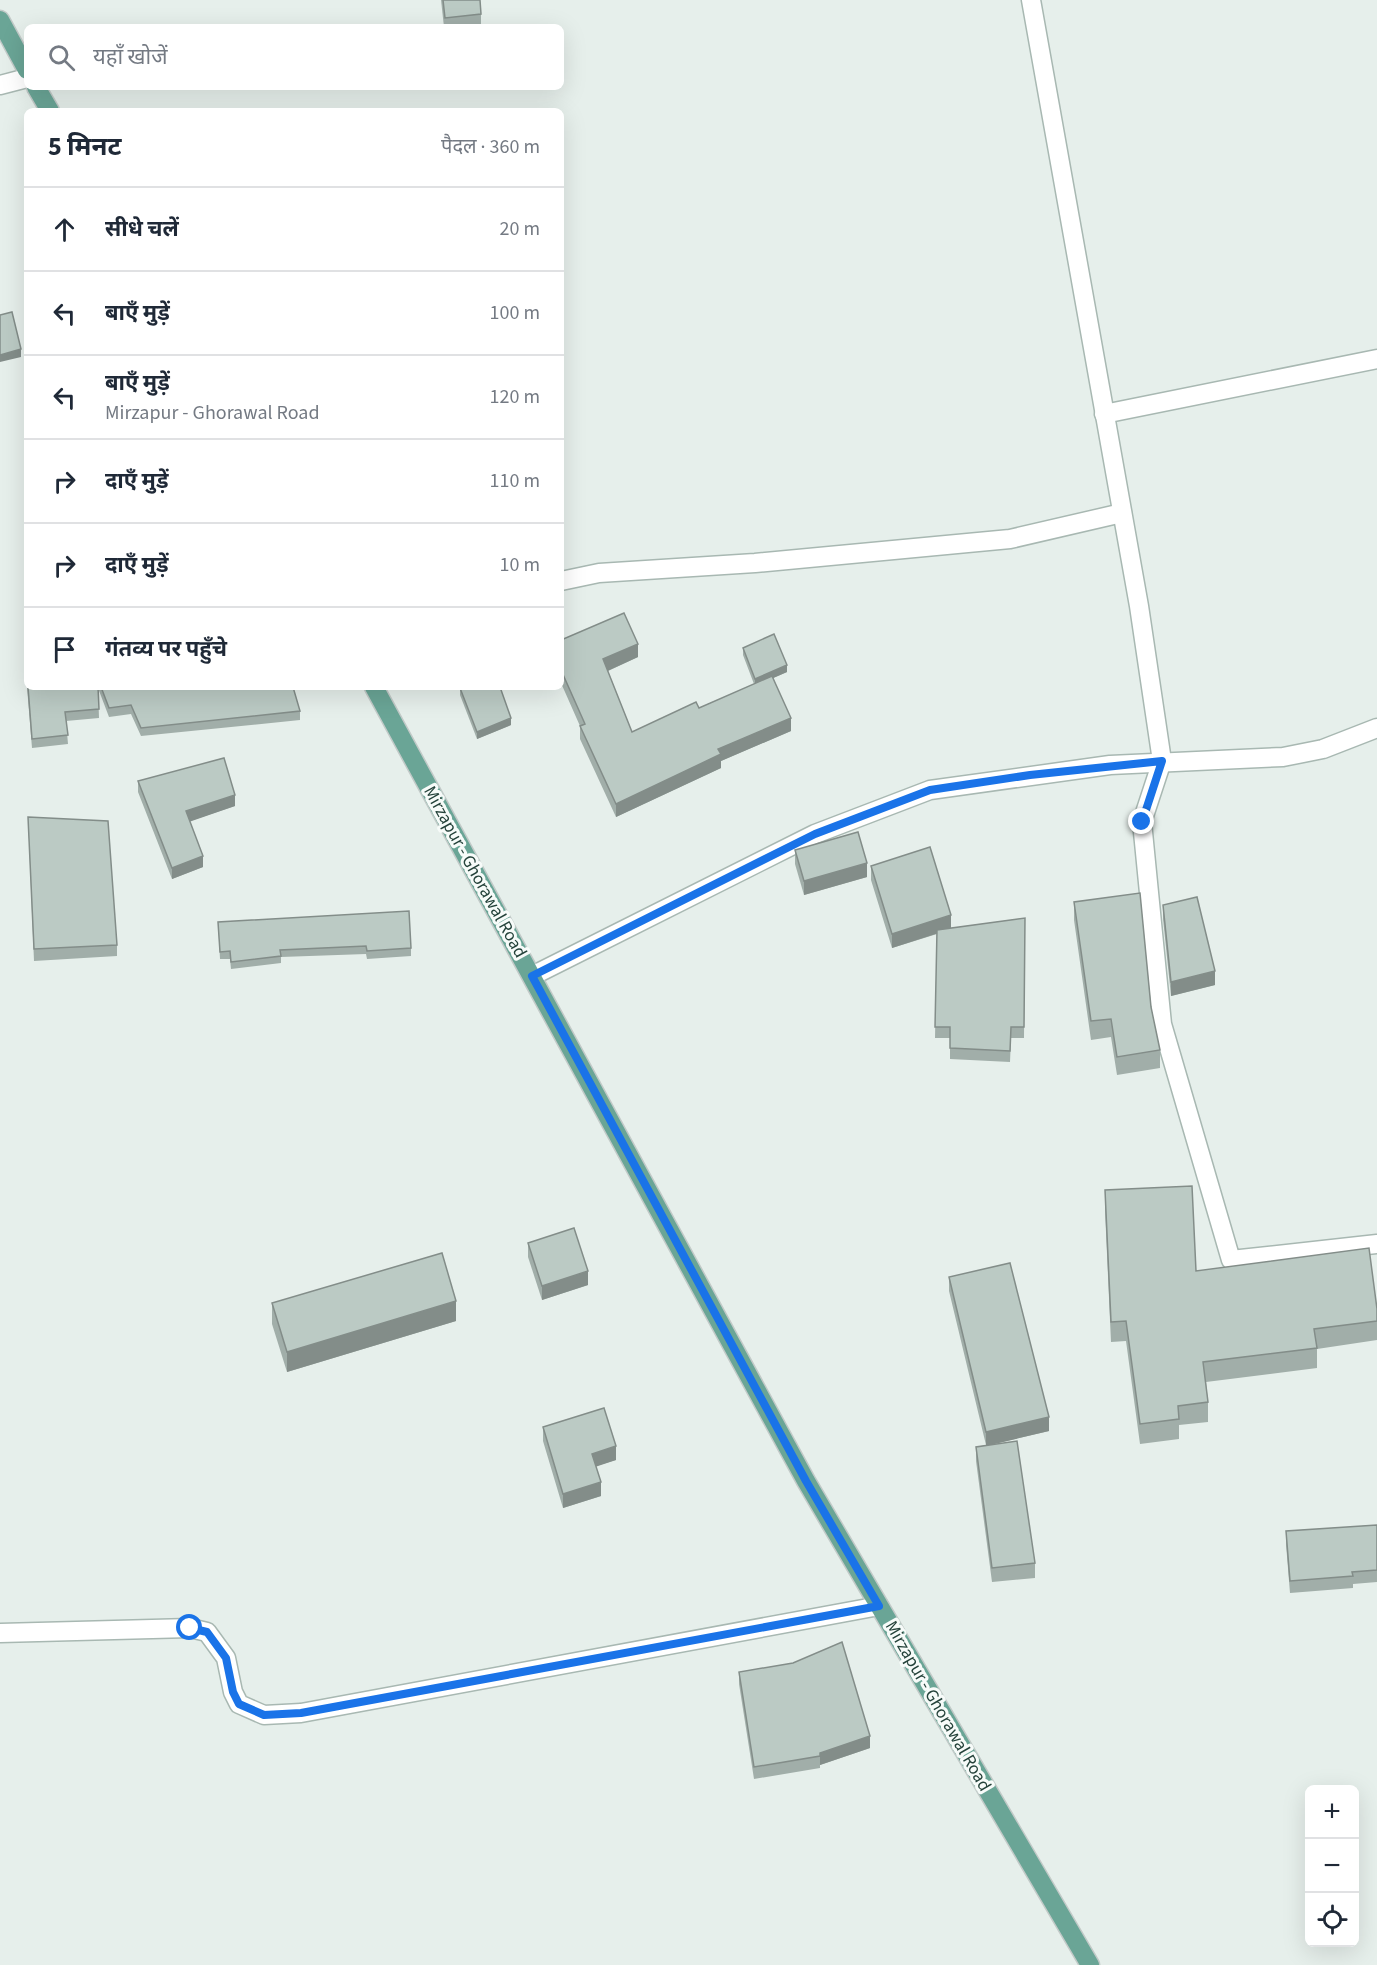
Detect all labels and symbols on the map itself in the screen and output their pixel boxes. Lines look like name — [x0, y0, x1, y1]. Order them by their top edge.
street label: Mirzapur - Ghorawal Road — [417, 782, 533, 962]
route end — [1128, 808, 1154, 834]
route start — [176, 1614, 202, 1640]
street label: Mirzapur - Ghorawal Road — [879, 1616, 997, 1796]

